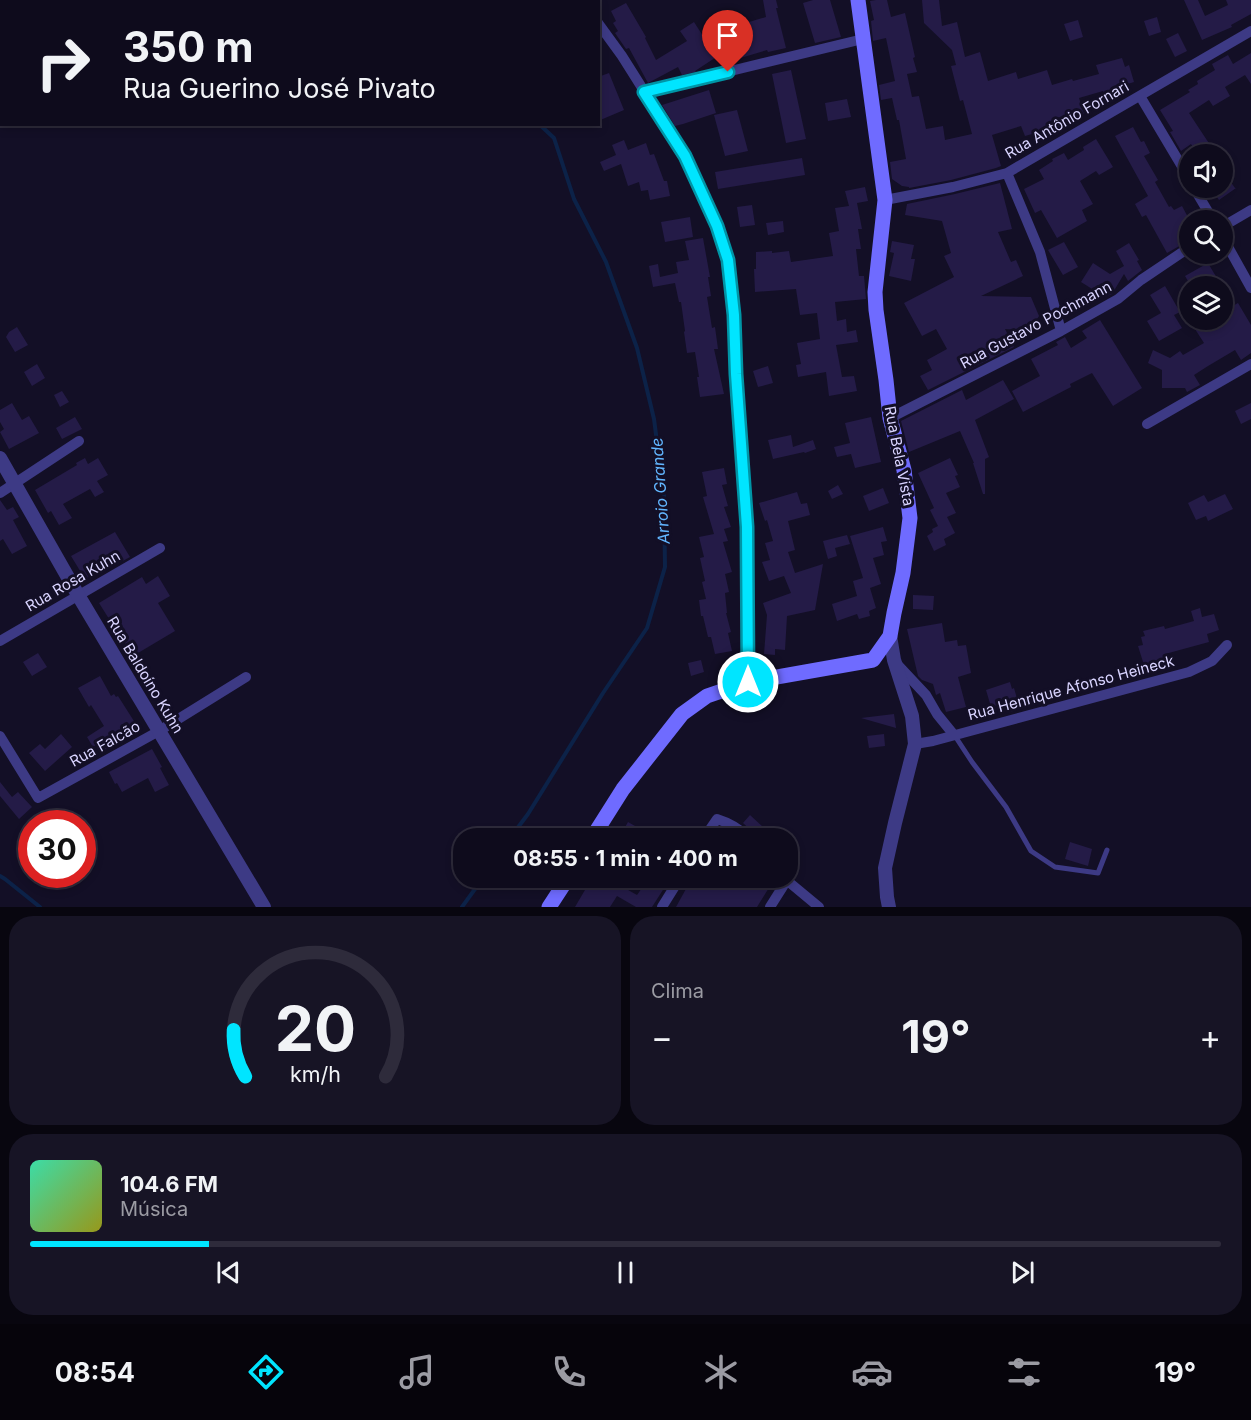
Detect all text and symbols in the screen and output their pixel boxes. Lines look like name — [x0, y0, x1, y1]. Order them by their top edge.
pin — [702, 10, 753, 72]
icon: arrive — [711, 19, 744, 52]
text: 350 m — [123, 21, 254, 72]
icon: right — [24, 24, 102, 102]
text: Rua Guerino José Pivato — [123, 72, 436, 105]
street label: Rua Antônio Fornari — [1001, 76, 1132, 163]
map controls — [1179, 144, 1233, 330]
button: sound — [1179, 144, 1233, 198]
button: search — [1179, 210, 1233, 264]
button: layers — [1179, 276, 1233, 330]
street label: Rua Gustavo Pochmann — [957, 277, 1115, 373]
street label: Rua Bela Vista — [880, 404, 918, 507]
water label: Arroio Grande — [646, 437, 674, 546]
street label: Rua Rosa Kuhn — [22, 546, 124, 615]
street label: Rua Baldoíno Kuhn — [103, 613, 188, 737]
position arrow — [716, 650, 780, 714]
street label: Rua Henrique Afonso Heineck — [966, 651, 1177, 724]
street label: Rua Falcão — [66, 716, 143, 771]
speed limit sign: 30 — [18, 810, 96, 888]
text: 08:55 · 1 min · 400 m — [513, 845, 738, 871]
text: Clima — [651, 979, 704, 1003]
text: 20 — [274, 991, 356, 1066]
text: 19° — [901, 1009, 971, 1064]
text: − — [651, 1017, 673, 1057]
text: + — [1199, 1017, 1221, 1057]
text: km/h — [290, 1062, 340, 1088]
text: 104.6 FM — [120, 1171, 218, 1197]
text: Música — [120, 1197, 188, 1221]
icon: previous — [212, 1256, 245, 1289]
icon: pause — [609, 1256, 642, 1289]
icon: next — [1006, 1256, 1039, 1289]
icon: directions — [245, 1351, 287, 1393]
icon: music — [396, 1351, 438, 1393]
icon: phone — [548, 1351, 590, 1393]
icon: climate — [700, 1351, 742, 1393]
icon: car — [851, 1351, 893, 1393]
icon: filters — [1003, 1351, 1045, 1393]
text: 08:54 — [55, 1356, 135, 1389]
text: 19° — [1155, 1356, 1196, 1389]

